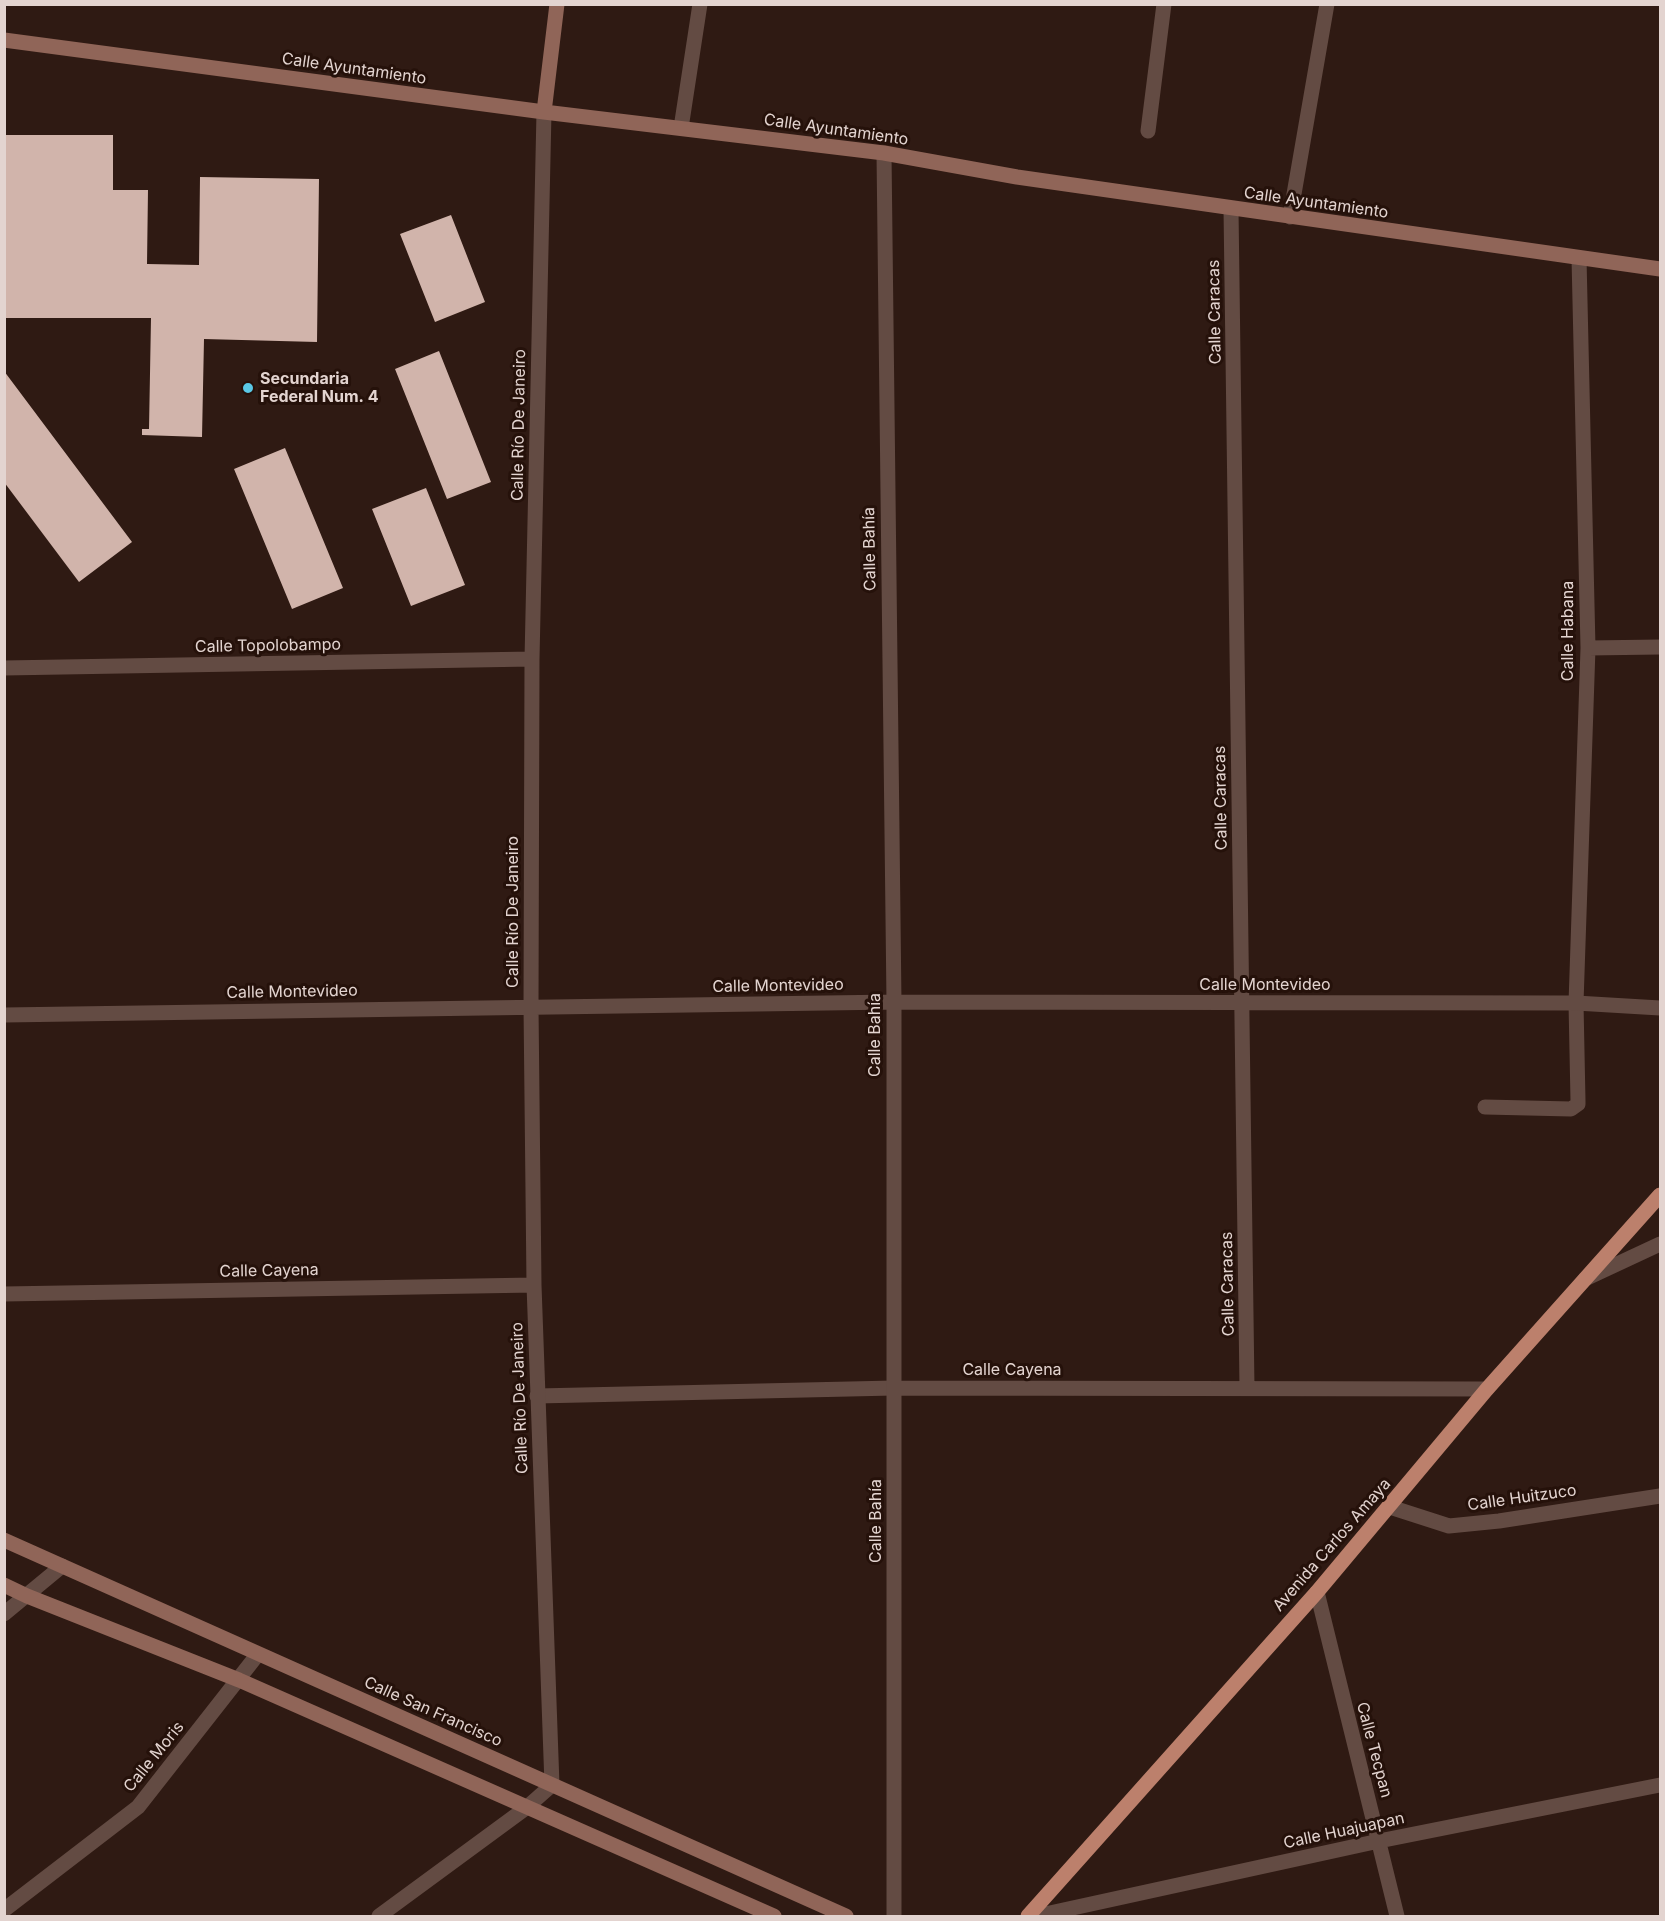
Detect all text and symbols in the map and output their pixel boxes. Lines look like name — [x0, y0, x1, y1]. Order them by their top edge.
street label: Calle Ayuntamiento — [280, 49, 428, 89]
street label: Calle Ayuntamiento — [762, 110, 910, 150]
street label: Calle Ayuntamiento — [1242, 183, 1390, 223]
street label: Calle Caracas — [1204, 260, 1226, 364]
street label: Calle Río De Janeiro — [508, 349, 530, 501]
place label: Secundaria Federal Num. 4 — [260, 369, 378, 407]
marker: Secundaria Federal Num. 4 — [241, 381, 255, 395]
street label: Calle Bahía — [860, 507, 880, 591]
street label: Calle Habana — [1558, 581, 1578, 681]
street label: Calle Topolobampo — [195, 635, 341, 657]
street label: Calle Caracas — [1210, 746, 1232, 850]
street label: Calle Río De Janeiro — [503, 836, 523, 988]
street label: Calle Montevideo — [712, 975, 844, 997]
street label: Calle Montevideo — [1199, 975, 1331, 995]
street label: Calle Montevideo — [226, 981, 358, 1003]
street label: Calle Bahía — [865, 993, 885, 1077]
street label: Calle Caracas — [1217, 1232, 1239, 1336]
street label: Calle Cayena — [219, 1261, 319, 1281]
street label: Calle Río De Janeiro — [508, 1322, 532, 1474]
street label: Calle Cayena — [962, 1360, 1062, 1380]
street label: Avenida Carlos Amaya — [1269, 1475, 1395, 1615]
street label: Calle Bahía — [866, 1479, 886, 1563]
street label: Calle Huitzuco — [1466, 1481, 1578, 1515]
street label: Calle San Francisco — [361, 1673, 505, 1751]
street label: Calle Tecpan — [1352, 1700, 1396, 1800]
street label: Calle Moris — [120, 1718, 188, 1796]
street label: Calle Huajuapan — [1282, 1809, 1406, 1853]

